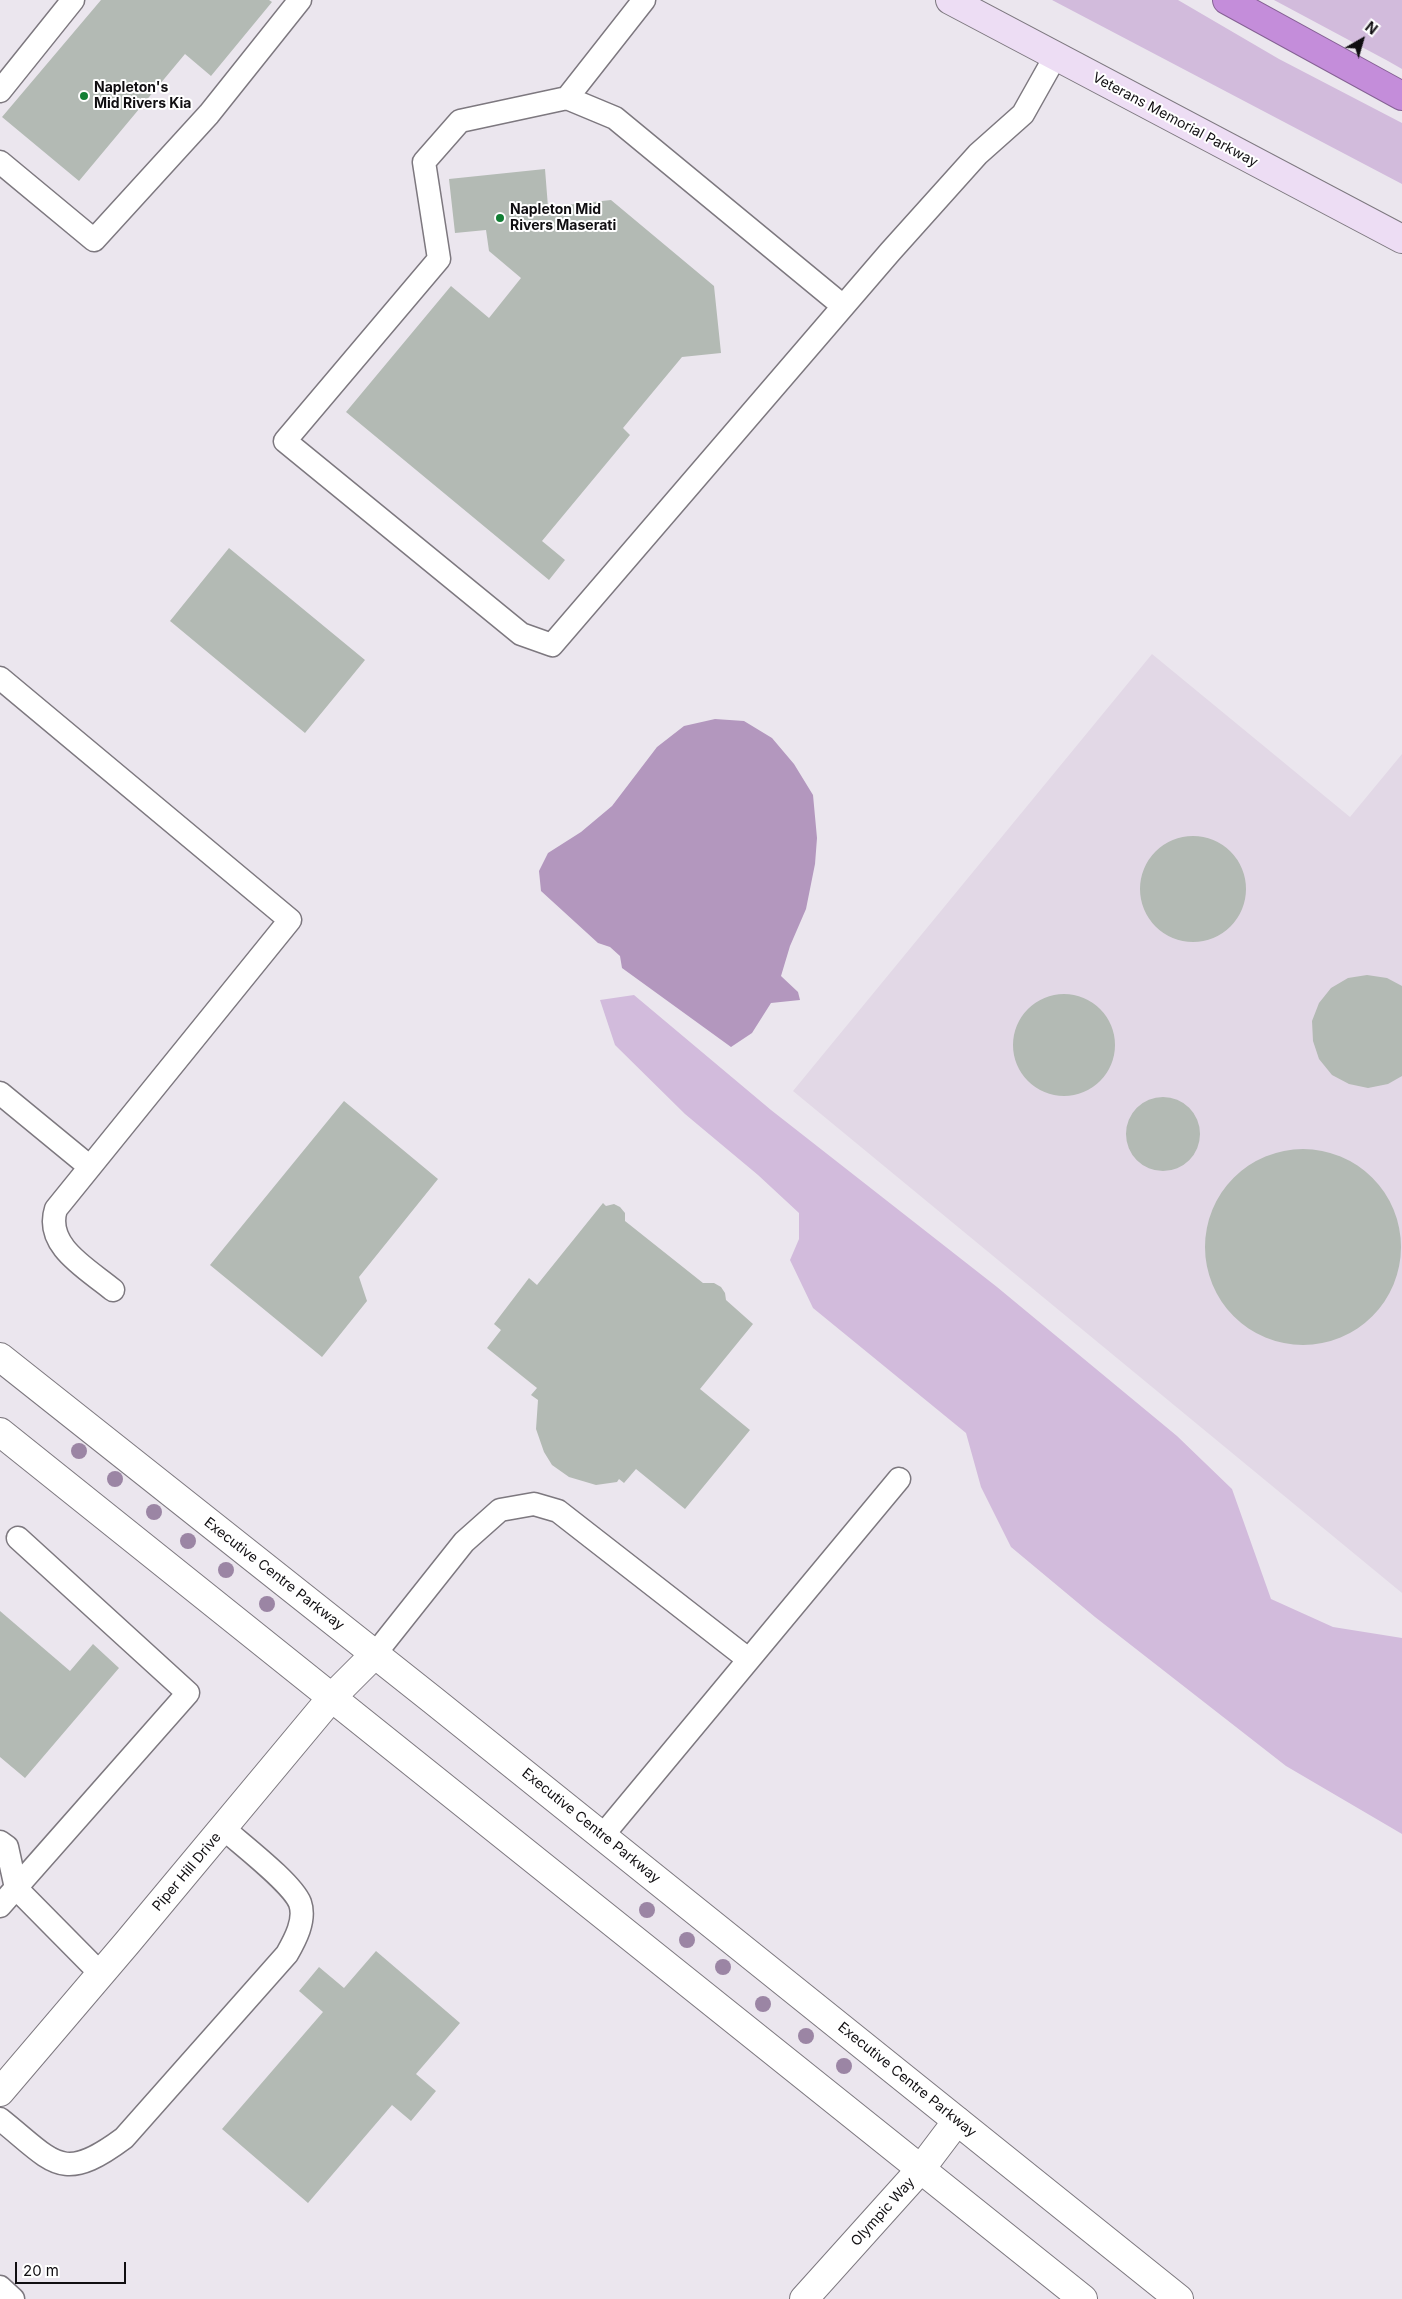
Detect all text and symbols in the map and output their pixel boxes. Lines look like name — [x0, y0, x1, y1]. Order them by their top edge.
north arrow — [1337, 15, 1387, 65]
text: N — [1362, 18, 1381, 38]
street label: Veterans Memorial Parkway — [1089, 69, 1261, 171]
place label: Napleton's Mid Rivers Kia — [94, 80, 191, 112]
marker: Napleton's Mid Rivers Kia — [78, 90, 90, 102]
place label: Napleton Mid Rivers Maserati — [510, 202, 616, 234]
marker: Napleton Mid Rivers Maserati — [494, 212, 506, 224]
street label: Executive Centre Parkway — [201, 1514, 347, 1634]
street label: Executive Centre Parkway — [518, 1765, 664, 1887]
street label: Piper Hill Drive — [149, 1829, 225, 1915]
street label: Executive Centre Parkway — [834, 2019, 980, 2141]
street label: Olympic Way — [848, 2174, 918, 2250]
scale bar — [18, 2252, 129, 2284]
text: 20 m — [23, 2261, 59, 2280]

